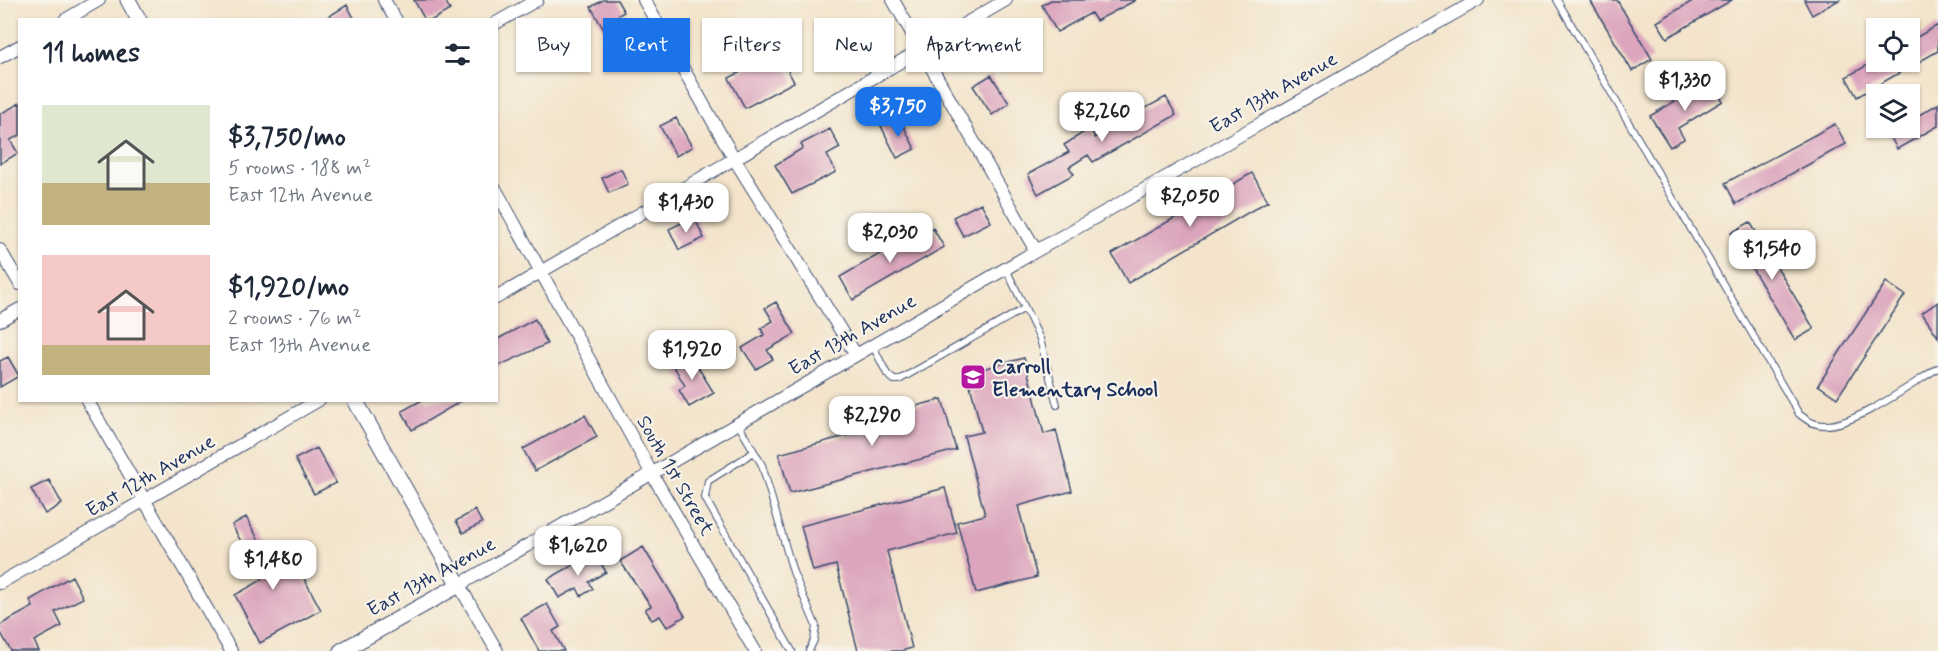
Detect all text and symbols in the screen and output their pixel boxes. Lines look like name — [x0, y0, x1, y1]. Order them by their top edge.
chip: Buy — [516, 18, 591, 72]
chip: Rent — [603, 18, 690, 72]
chip: Filters — [702, 18, 802, 72]
chip: New — [814, 18, 894, 72]
chip: Apartment — [906, 18, 1043, 72]
map controls — [1866, 18, 1920, 138]
button: locate — [1866, 18, 1920, 72]
text: 11 homes — [42, 37, 140, 71]
icon: filters — [441, 38, 474, 71]
street label: East 13th Avenue — [1205, 46, 1343, 141]
pin: $1,330 — [1636, 61, 1734, 112]
text: $1,330 — [1659, 67, 1711, 94]
button: layers — [1866, 84, 1920, 138]
pin: $3,750 — [849, 87, 947, 138]
pin: $2,260 — [1053, 92, 1151, 143]
text: $3,750 — [869, 93, 927, 120]
text: $2,260 — [1073, 98, 1131, 125]
text: $3,750/mo — [228, 121, 346, 155]
icon: home — [90, 129, 162, 201]
text: 5 rooms · 188 m² — [228, 155, 371, 182]
pin: $2,050 — [1141, 177, 1239, 228]
text: East 12th Avenue — [228, 182, 373, 209]
pin: $1,430 — [637, 183, 735, 234]
text: $2,050 — [1160, 183, 1220, 210]
text: $1,430 — [658, 189, 714, 216]
pin: $2,030 — [841, 213, 939, 264]
text: $2,030 — [862, 219, 918, 246]
pin: $1,540 — [1723, 230, 1821, 281]
text: $1,540 — [1743, 236, 1801, 263]
text: $1,920/mo — [228, 271, 349, 305]
icon: home — [90, 279, 162, 351]
street label: East 13th Avenue — [784, 288, 922, 383]
text: 2 rooms · 76 m² — [228, 305, 361, 332]
pin: $1,920 — [643, 330, 741, 381]
text: East 13th Avenue — [228, 332, 371, 359]
text: $1,920 — [662, 336, 722, 363]
place label: Carroll Elementary School — [992, 354, 1158, 404]
school or university icon: Carroll Elementary School — [958, 362, 988, 392]
pin: $2,290 — [823, 396, 921, 447]
text: $2,290 — [843, 402, 901, 429]
street label: South 1st Street — [629, 411, 720, 541]
street label: East 12th Avenue — [81, 428, 220, 524]
pin: $1,620 — [529, 526, 627, 577]
street label: East 13th Avenue — [363, 531, 501, 624]
text: $1,620 — [548, 532, 608, 559]
pin: $1,480 — [224, 540, 322, 591]
text: $1,480 — [243, 546, 303, 573]

